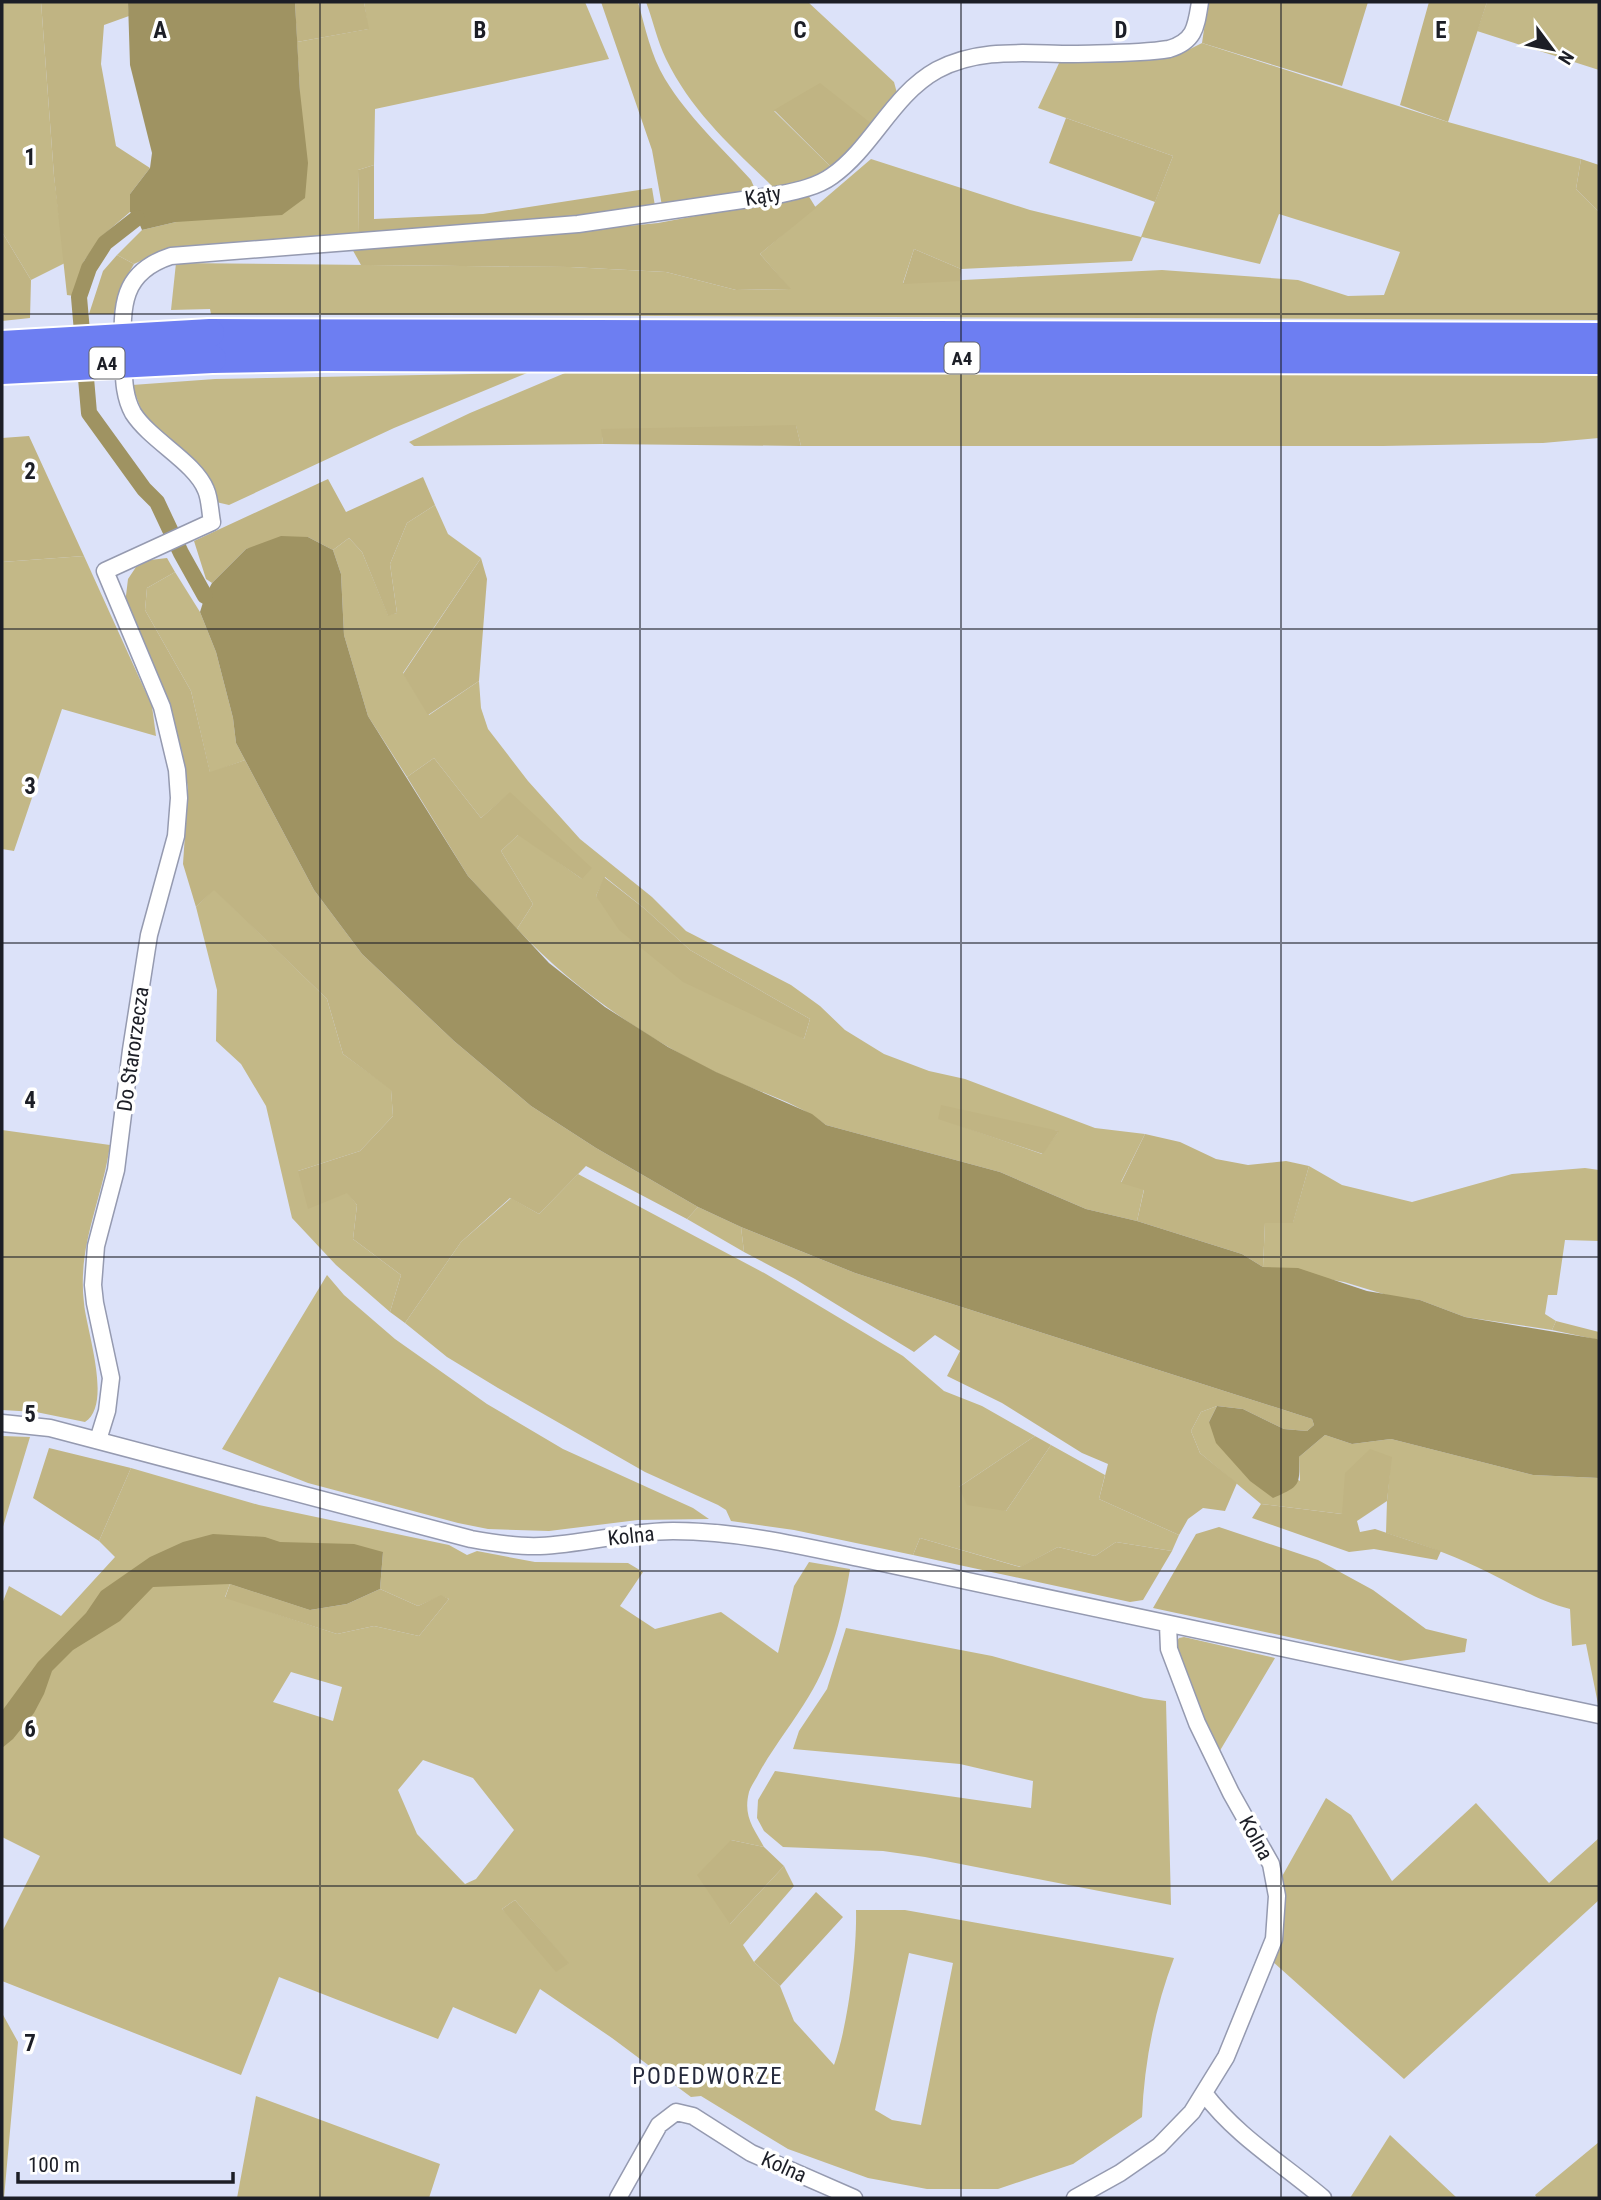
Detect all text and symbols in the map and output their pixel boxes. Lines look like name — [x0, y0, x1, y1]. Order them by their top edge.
north arrow — [1517, 14, 1587, 84]
text: A — [153, 17, 167, 44]
text: B — [474, 17, 486, 44]
text: C — [793, 17, 807, 44]
text: D — [1115, 17, 1128, 44]
text: E — [1435, 17, 1447, 44]
text: N — [1553, 47, 1579, 69]
text: 1 — [24, 144, 36, 171]
street label: Kąty — [743, 181, 783, 211]
road number: A4 — [944, 342, 979, 374]
road number: A4 — [90, 348, 124, 378]
text: 2 — [24, 458, 36, 485]
text: 3 — [24, 773, 36, 800]
street label: Do Starorzecza — [112, 985, 154, 1113]
text: 4 — [24, 1087, 36, 1114]
text: 5 — [24, 1401, 36, 1428]
street label: Kolna — [606, 1522, 656, 1550]
text: 6 — [24, 1716, 36, 1743]
street label: Kolna — [1234, 1812, 1278, 1864]
text: 7 — [24, 2030, 36, 2057]
district label: PODEDWORZE — [632, 2063, 784, 2090]
scale bar — [18, 2140, 233, 2184]
street label: Kolna — [758, 2147, 810, 2187]
text: 100 m — [28, 2153, 80, 2177]

